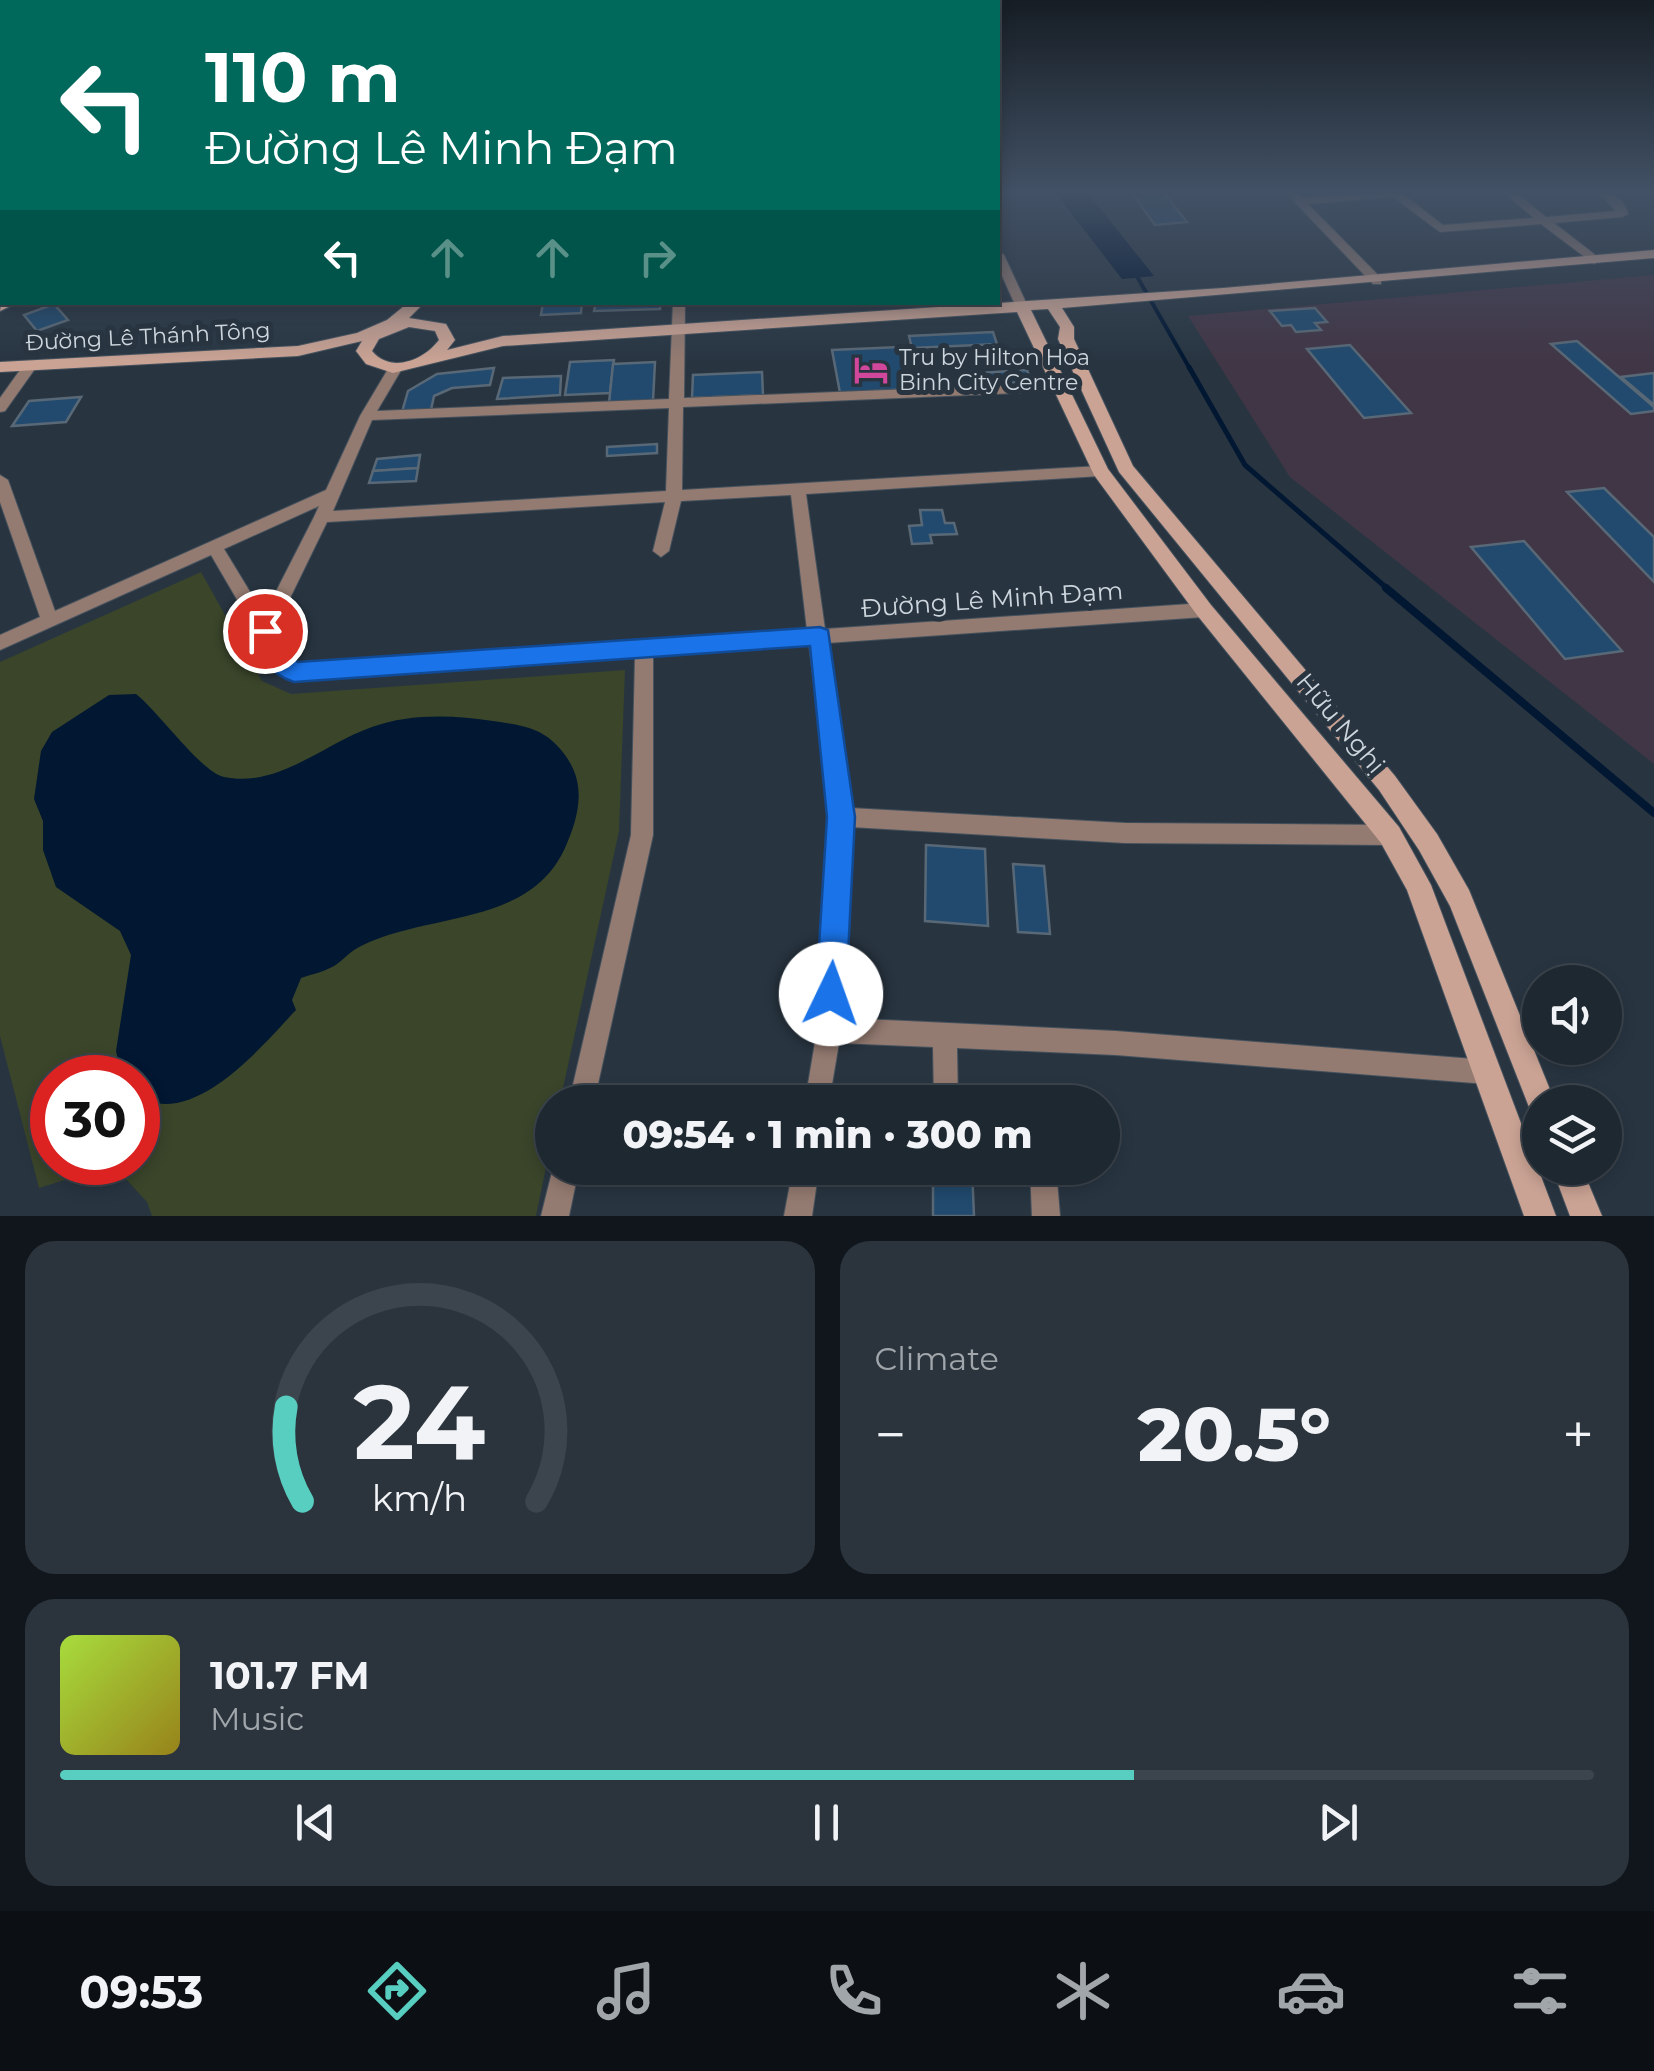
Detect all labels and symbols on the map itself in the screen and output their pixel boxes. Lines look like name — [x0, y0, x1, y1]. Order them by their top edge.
street label: Đường Lê Thánh Tông — [25, 317, 271, 356]
place label: Tru by Hilton Hoa Binh City Centre — [899, 344, 1090, 396]
hotel icon: Tru by Hilton Hoa Binh City Centre — [852, 351, 890, 389]
street label: Đường Lê Minh Đạm — [860, 575, 1124, 623]
pin — [223, 589, 308, 674]
street label: Hữu Nghị — [1291, 667, 1391, 779]
position arrow — [779, 942, 883, 1046]
speed limit sign: 30 — [30, 1055, 160, 1185]

